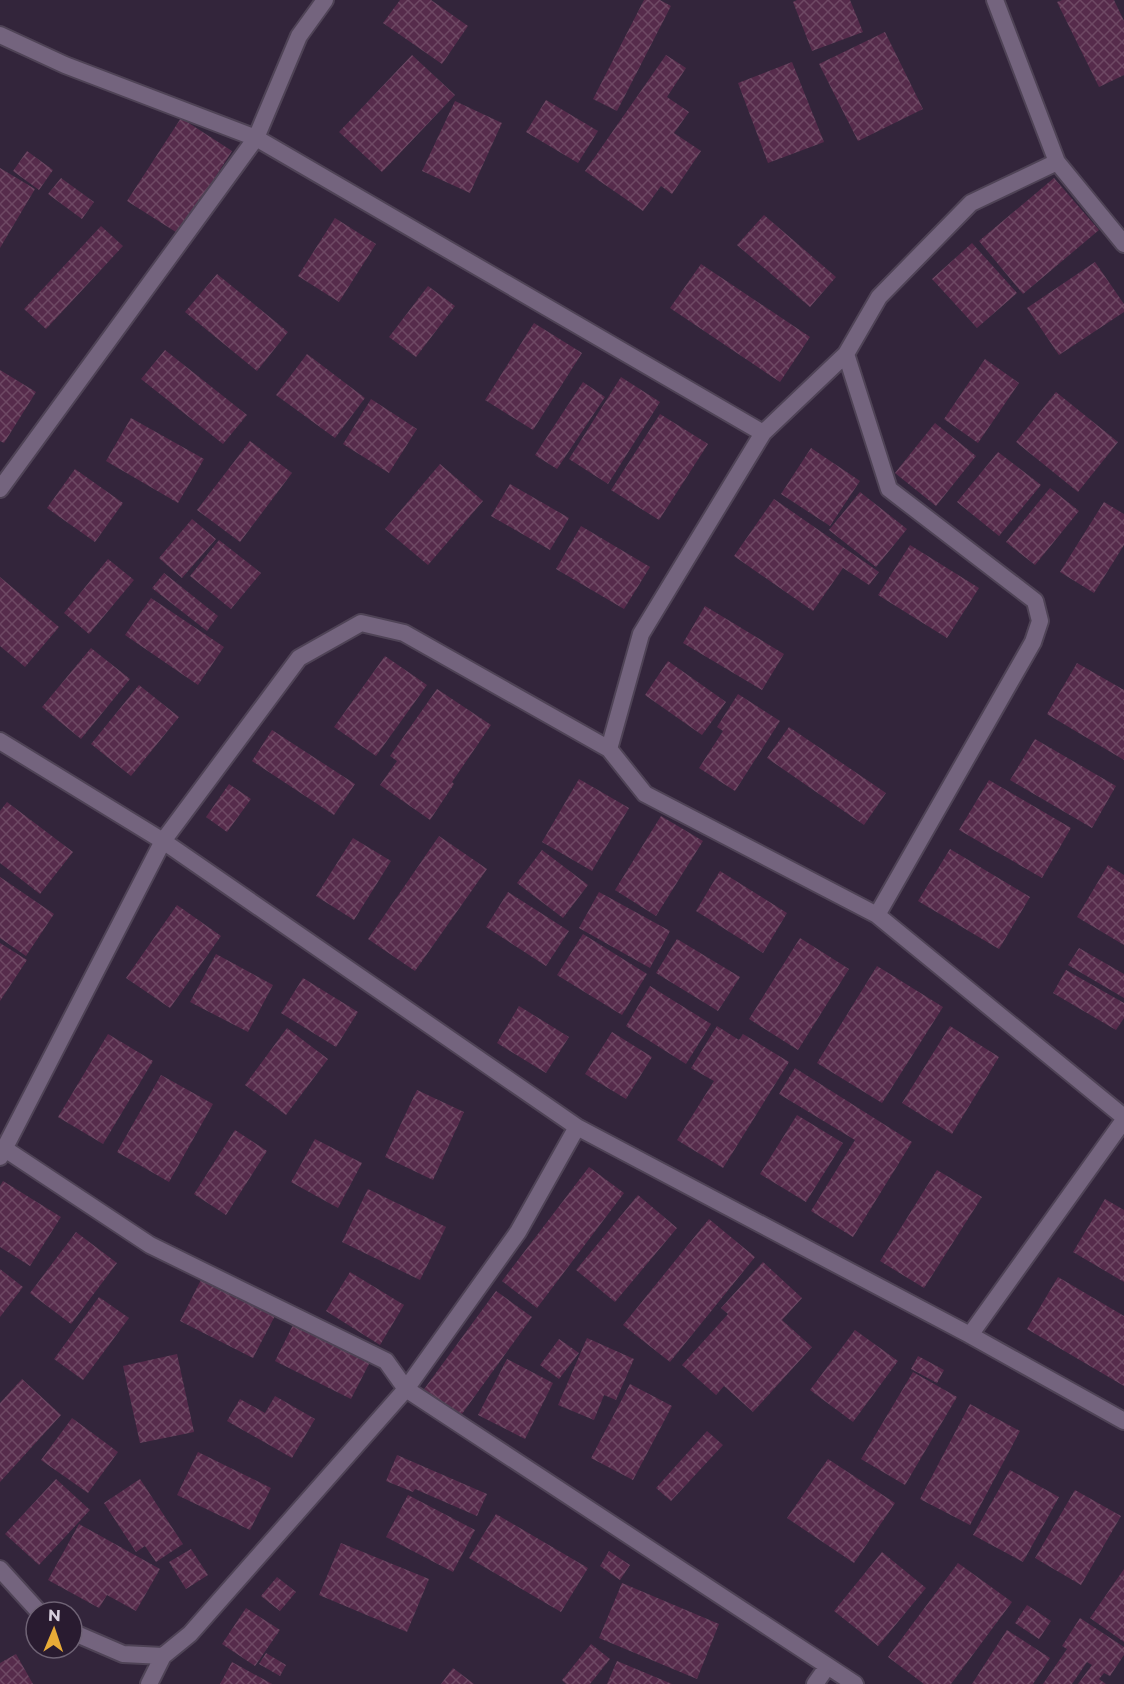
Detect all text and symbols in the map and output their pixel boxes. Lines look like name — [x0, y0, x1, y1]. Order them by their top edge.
north arrow — [24, 1600, 84, 1660]
text: N — [48, 1606, 61, 1625]

